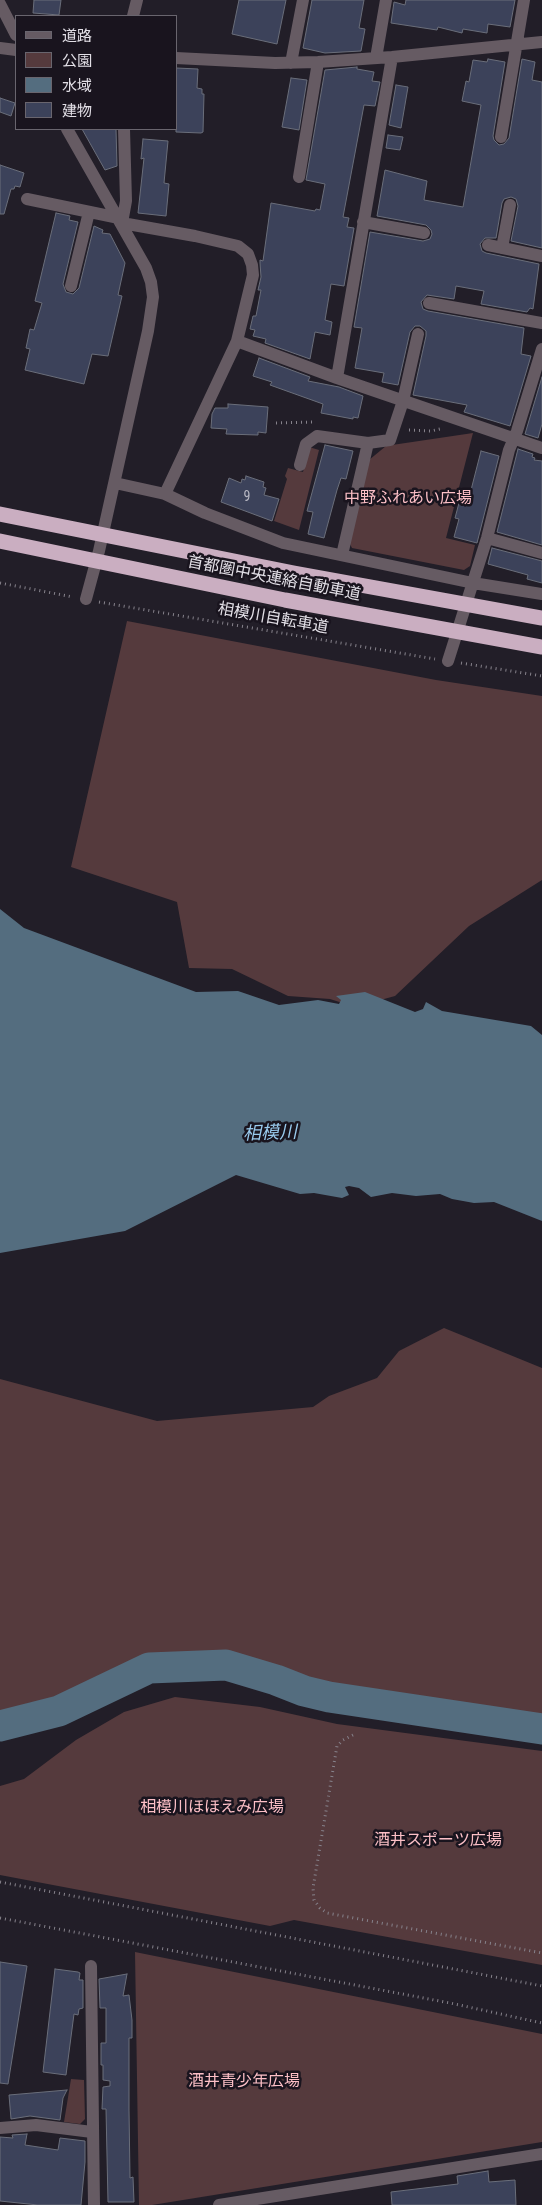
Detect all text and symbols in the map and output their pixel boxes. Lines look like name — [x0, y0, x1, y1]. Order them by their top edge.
legend — [15, 15, 178, 130]
text: 道路 — [62, 27, 92, 45]
text: 公園 — [62, 52, 92, 70]
text: 水域 — [62, 77, 92, 95]
text: 建物 — [62, 102, 92, 120]
house number: 9 — [244, 489, 250, 505]
park label: 中野ふれあい広場 — [344, 489, 472, 509]
street label: 首都圏中央連絡自動車道 — [186, 553, 362, 605]
street label: 相模川自転車道 — [216, 600, 330, 638]
water label: 相模川 — [243, 1122, 297, 1146]
park label: 相模川ほほえみ広場 — [140, 1798, 284, 1818]
park label: 酒井スポーツ広場 — [374, 1831, 502, 1851]
park label: 酒井青少年広場 — [188, 2072, 300, 2092]

